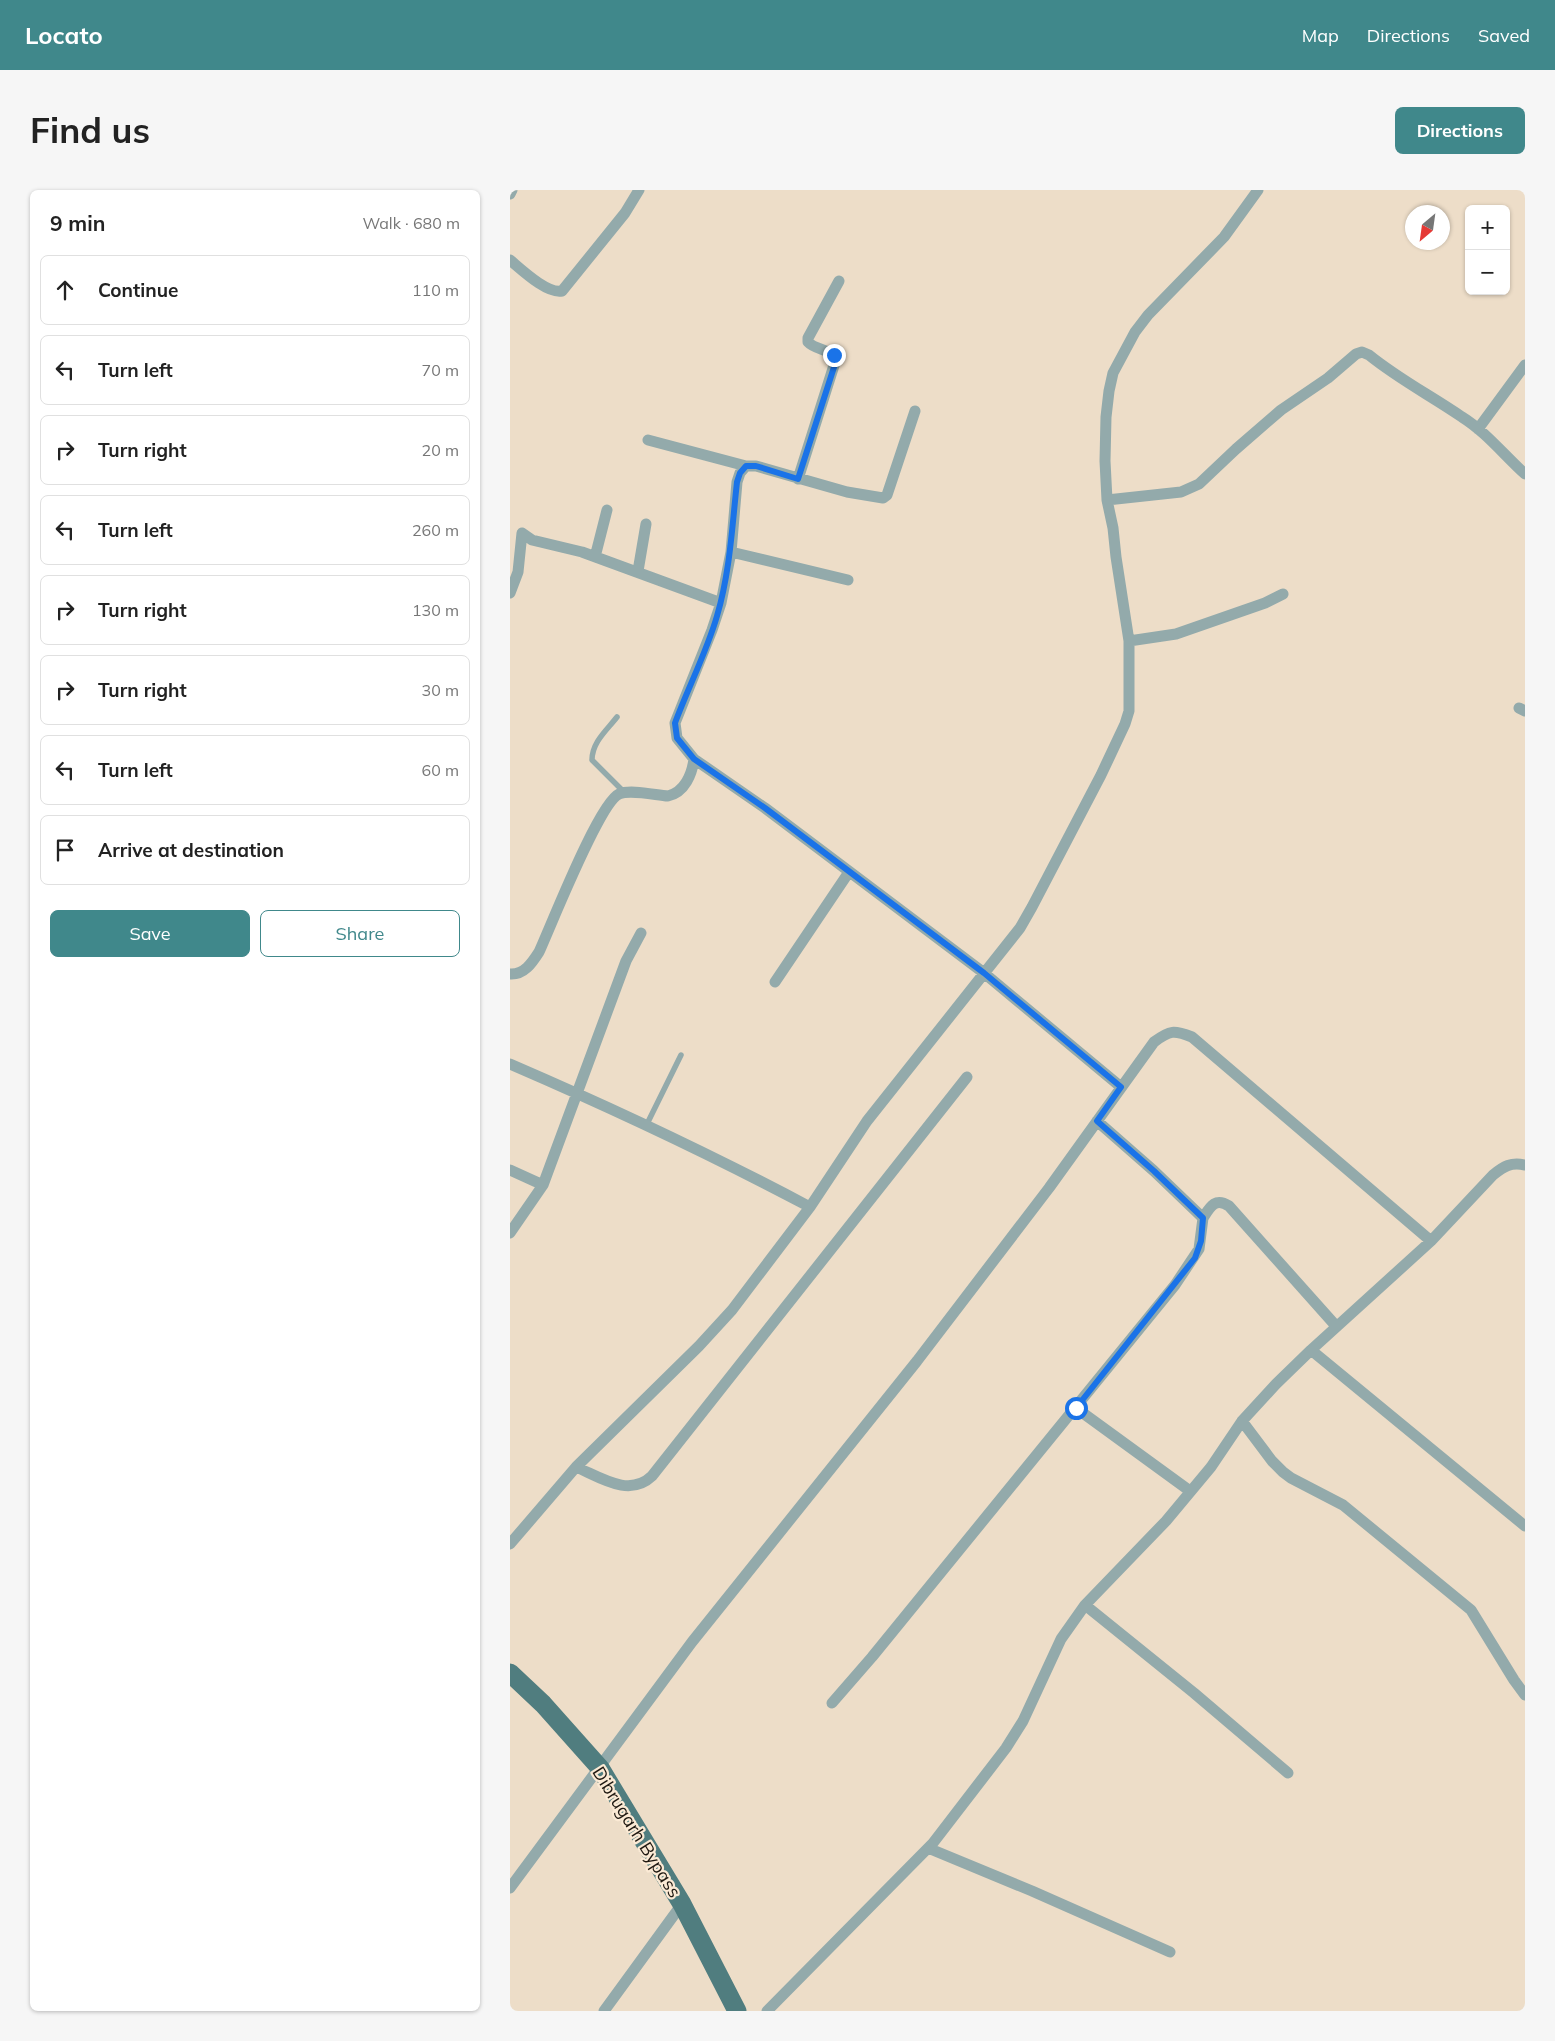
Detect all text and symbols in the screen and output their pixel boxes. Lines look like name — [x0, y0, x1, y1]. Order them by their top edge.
text: Locato — [25, 20, 103, 50]
text: Map — [1302, 24, 1339, 47]
text: Directions — [1367, 24, 1450, 47]
text: Saved — [1478, 24, 1530, 47]
button: Directions — [1395, 107, 1525, 154]
text: Find us — [30, 108, 150, 152]
north arrow — [1405, 205, 1450, 250]
map controls — [1465, 205, 1510, 295]
button: + — [1465, 205, 1510, 250]
text: 9 min — [50, 210, 105, 236]
text: Walk · 680 m — [362, 213, 460, 233]
button: − — [1465, 250, 1510, 295]
icon: ahead — [51, 276, 79, 304]
text: Continue — [98, 278, 178, 302]
text: 110 m — [412, 280, 459, 300]
route end — [823, 344, 846, 367]
icon: left — [51, 356, 79, 384]
text: Turn left — [98, 358, 173, 382]
text: 70 m — [422, 360, 459, 380]
icon: right — [51, 436, 79, 464]
text: Turn right — [98, 438, 187, 462]
text: 20 m — [422, 440, 459, 460]
icon: left — [51, 516, 79, 544]
text: Turn left — [98, 518, 173, 542]
text: 260 m — [412, 520, 459, 540]
icon: right — [51, 596, 79, 624]
text: Turn right — [98, 598, 187, 622]
text: 130 m — [412, 600, 459, 620]
icon: right — [51, 676, 79, 704]
text: Turn right — [98, 678, 187, 702]
text: 30 m — [422, 680, 459, 700]
icon: left — [51, 756, 79, 784]
text: Turn left — [98, 758, 173, 782]
text: 60 m — [422, 760, 459, 780]
icon: arrive — [51, 836, 79, 864]
text: Arrive at destination — [98, 838, 284, 862]
button: Save — [50, 910, 250, 957]
button: Share — [260, 910, 460, 957]
route start — [1065, 1397, 1088, 1420]
street label: Dibrugarh Bypass — [587, 1762, 687, 1902]

